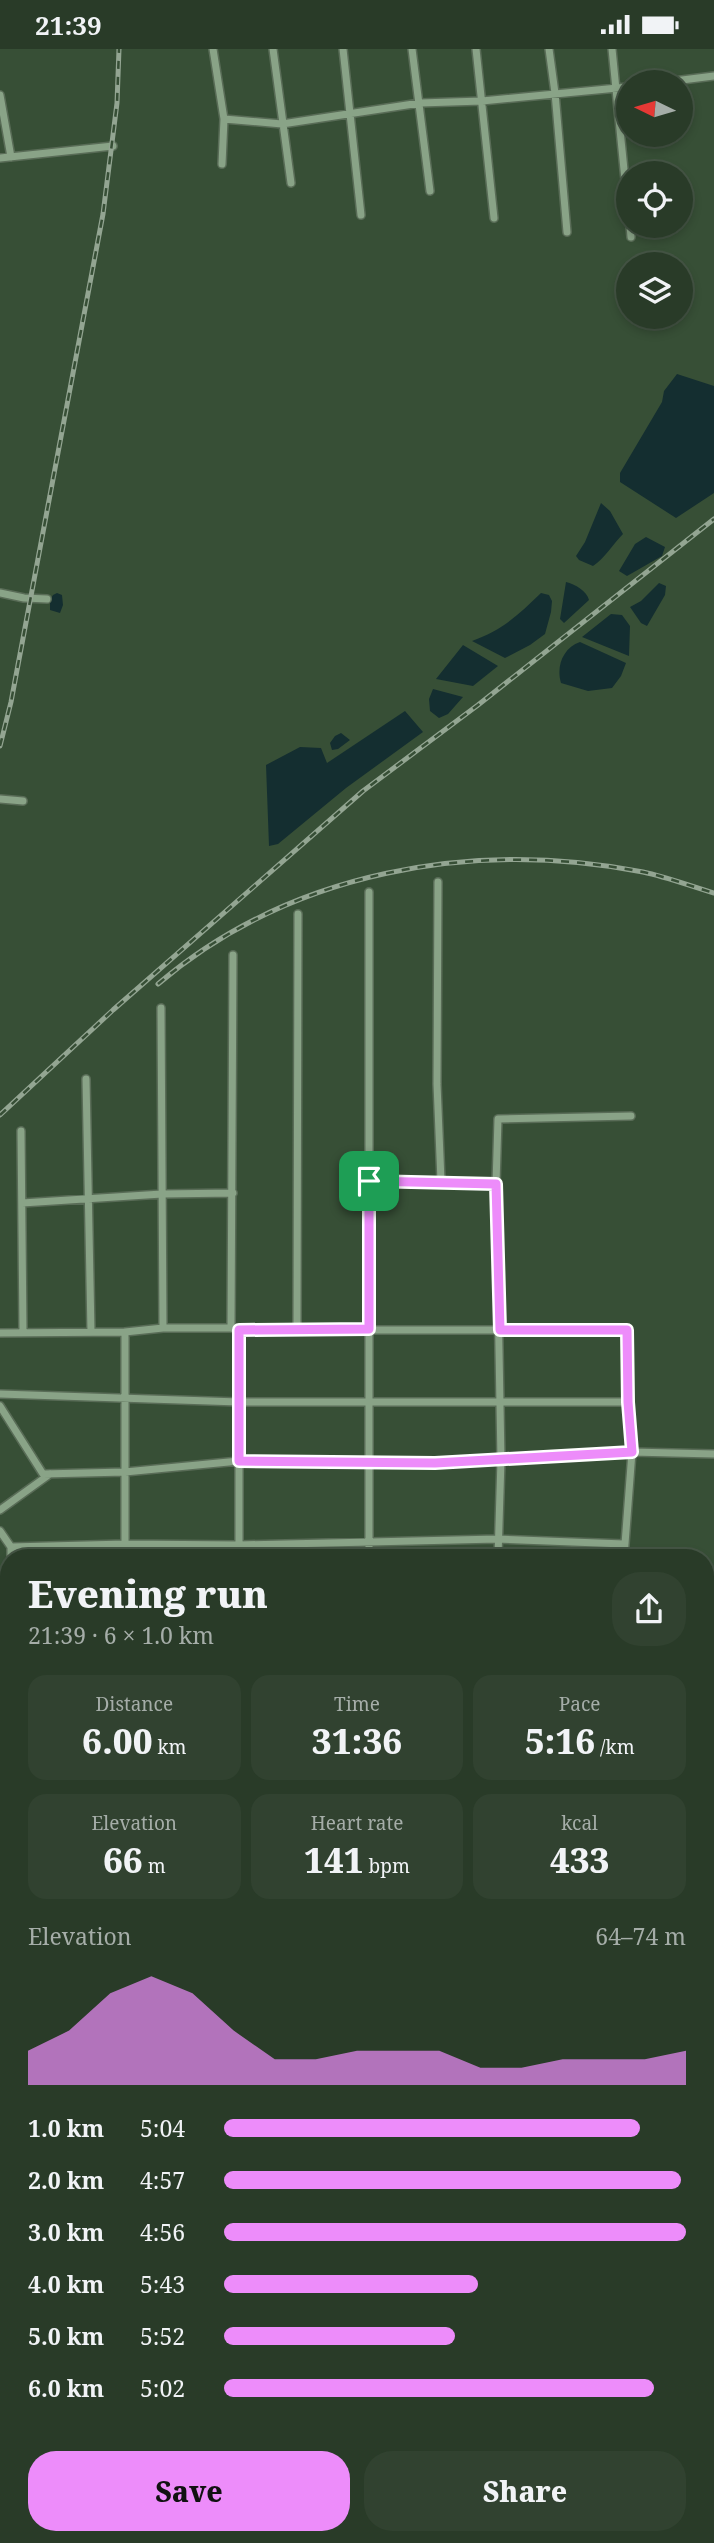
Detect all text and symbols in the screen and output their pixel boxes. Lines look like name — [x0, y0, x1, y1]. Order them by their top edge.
text: 21:39 — [35, 7, 102, 43]
north arrow — [616, 70, 693, 147]
map controls — [616, 70, 693, 329]
button: locate — [616, 161, 693, 238]
button: layers — [616, 252, 693, 329]
pin — [339, 1151, 399, 1211]
icon: arrive — [350, 1162, 388, 1200]
text: Evening run — [28, 1567, 268, 1619]
button: share — [612, 1572, 686, 1646]
text: 21:39 · 6 × 1.0 km — [28, 1619, 214, 1651]
text: Distance — [96, 1691, 173, 1717]
text: Time — [334, 1691, 380, 1717]
text: Pace — [559, 1691, 601, 1717]
text: 6.00 — [82, 1717, 153, 1764]
text: 31:36 — [312, 1717, 402, 1764]
text: 5:16 — [525, 1717, 595, 1764]
text: km — [153, 1734, 187, 1760]
text: /km — [595, 1734, 635, 1760]
text: Elevation — [92, 1810, 177, 1836]
text: Heart rate — [311, 1810, 403, 1836]
text: kcal — [561, 1810, 598, 1836]
text: 66 — [103, 1836, 143, 1883]
text: 141 — [304, 1836, 364, 1883]
text: 433 — [550, 1836, 609, 1883]
text: m — [143, 1853, 166, 1879]
text: bpm — [364, 1853, 410, 1879]
text: Elevation — [28, 1920, 132, 1952]
text: 64–74 m — [595, 1920, 686, 1952]
text: 1.0 km — [28, 2112, 104, 2144]
text: 5:04 — [140, 2112, 185, 2144]
text: 2.0 km — [28, 2164, 104, 2196]
text: 4:57 — [140, 2164, 185, 2196]
text: 3.0 km — [28, 2216, 104, 2248]
text: 4:56 — [140, 2216, 185, 2248]
text: 4.0 km — [28, 2268, 104, 2300]
text: 5:43 — [140, 2268, 185, 2300]
text: 5.0 km — [28, 2320, 104, 2352]
text: 5:52 — [140, 2320, 185, 2352]
text: 6.0 km — [28, 2372, 104, 2404]
text: 5:02 — [140, 2372, 185, 2404]
button: Save — [28, 2451, 350, 2531]
button: Share — [364, 2451, 686, 2531]

